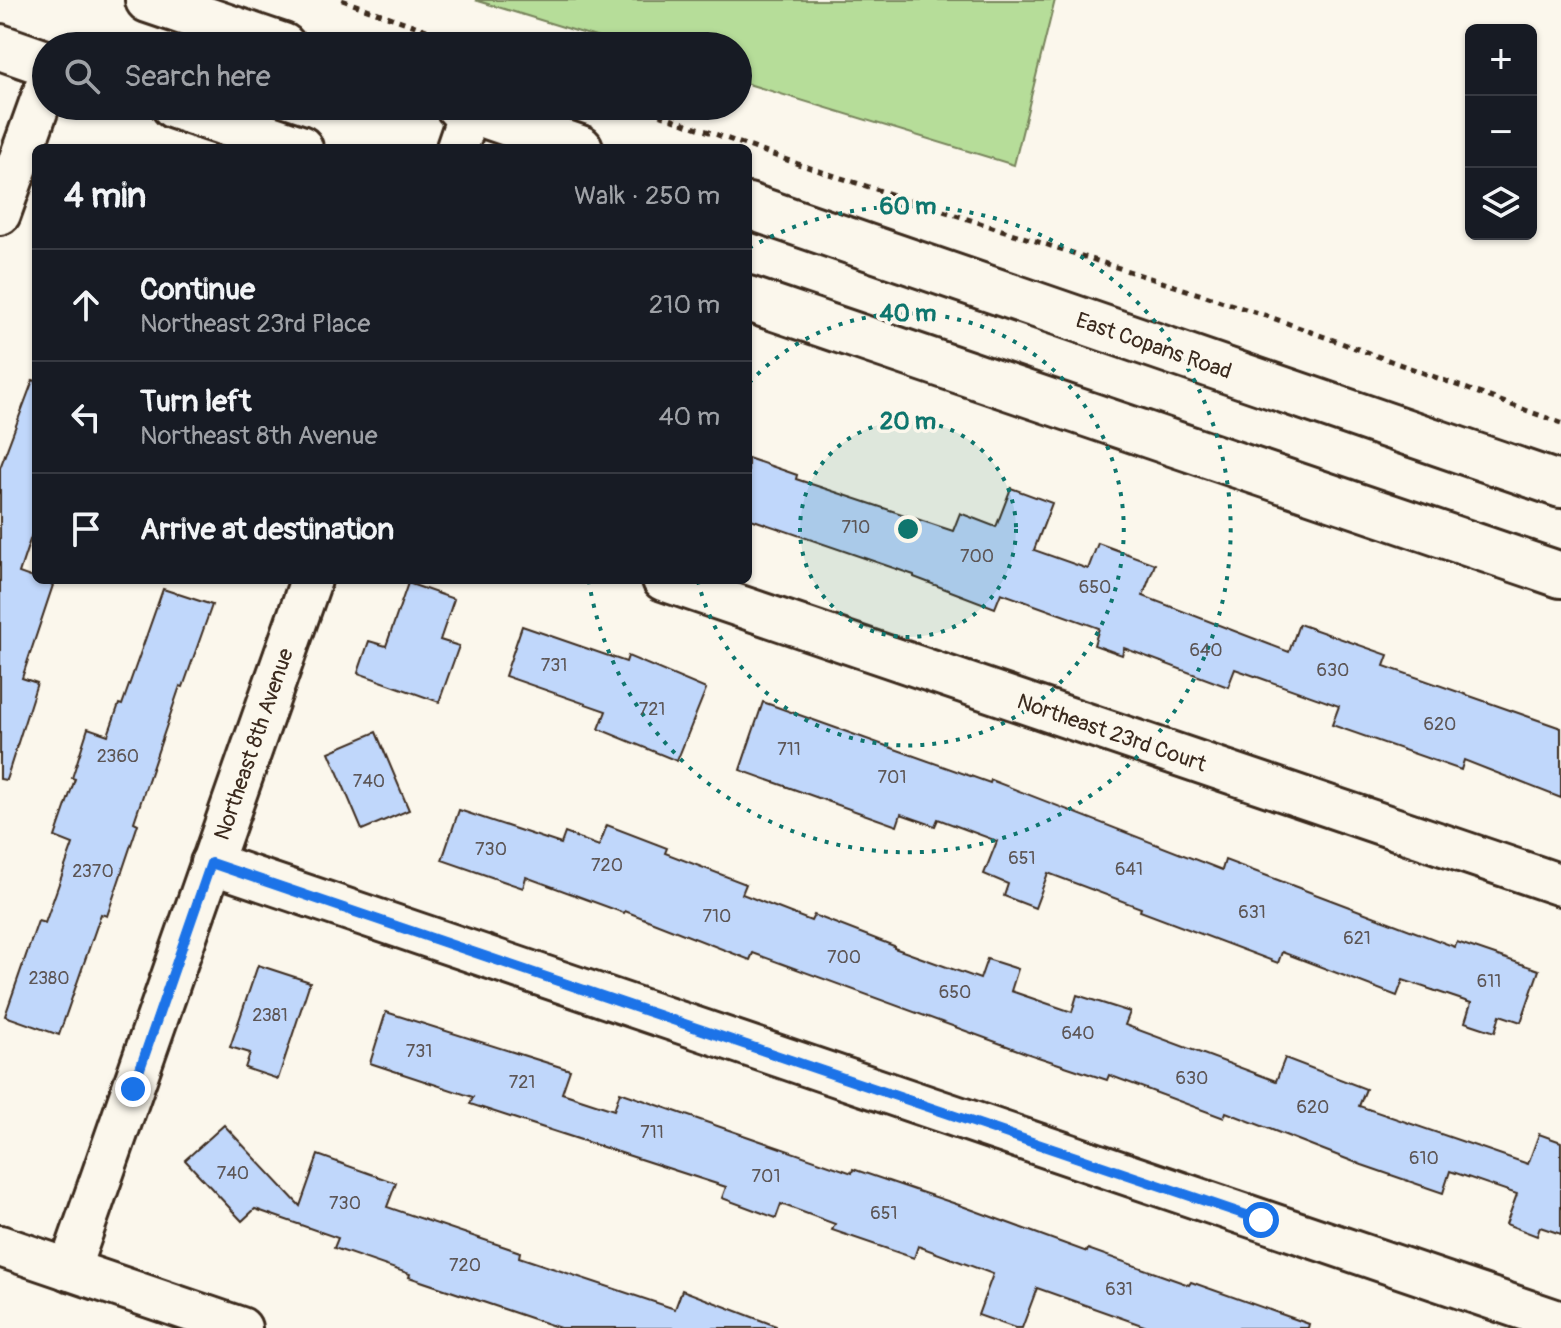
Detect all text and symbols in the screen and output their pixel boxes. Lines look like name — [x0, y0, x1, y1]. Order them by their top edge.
map controls — [1465, 24, 1537, 240]
button: + — [1465, 24, 1537, 96]
search box — [32, 32, 752, 120]
icon: search — [60, 54, 104, 98]
text: Search here — [124, 58, 271, 95]
button: − — [1465, 96, 1537, 168]
button: layers — [1465, 168, 1537, 240]
text: 4 min — [64, 175, 146, 218]
text: Walk · 250 m — [574, 180, 720, 212]
text: 60 m — [880, 192, 936, 221]
text: Continue — [140, 271, 255, 308]
icon: ahead — [64, 283, 108, 327]
text: 210 m — [649, 289, 720, 321]
text: 40 m — [880, 299, 936, 328]
street label: East Copans Road — [1072, 306, 1235, 386]
text: Northeast 23rd Place — [140, 308, 370, 340]
text: Turn left — [140, 383, 251, 420]
icon: left — [64, 395, 108, 439]
text: 40 m — [658, 401, 720, 433]
text: 20 m — [880, 407, 936, 436]
text: Northeast 8th Avenue — [140, 420, 377, 452]
icon: arrive — [64, 507, 108, 551]
text: Arrive at destination — [140, 511, 394, 548]
centre of rings — [894, 515, 922, 543]
house number: 710 — [842, 516, 870, 539]
house number: 700 — [960, 545, 994, 568]
house number: 650 — [1079, 576, 1111, 599]
house number: 640 — [1189, 639, 1223, 662]
street label: Northeast 8th Avenue — [208, 645, 300, 844]
house number: 731 — [541, 654, 567, 677]
house number: 630 — [1317, 659, 1349, 682]
street label: Northeast 23rd Court — [1013, 687, 1210, 779]
house number: 721 — [639, 698, 665, 721]
house number: 620 — [1424, 713, 1456, 736]
house number: 711 — [777, 738, 801, 761]
house number: 2360 — [97, 745, 139, 768]
house number: 701 — [878, 766, 906, 789]
house number: 740 — [353, 770, 385, 793]
house number: 730 — [475, 838, 507, 861]
house number: 651 — [1008, 847, 1036, 870]
house number: 720 — [591, 854, 623, 877]
house number: 641 — [1115, 858, 1143, 881]
house number: 2370 — [72, 860, 114, 883]
house number: 631 — [1238, 901, 1266, 924]
house number: 710 — [703, 905, 731, 928]
house number: 621 — [1343, 927, 1371, 950]
house number: 700 — [827, 946, 861, 969]
house number: 2380 — [29, 967, 69, 990]
house number: 611 — [1477, 970, 1501, 993]
house number: 650 — [939, 981, 971, 1004]
house number: 2381 — [252, 1004, 288, 1027]
house number: 640 — [1061, 1022, 1095, 1045]
house number: 731 — [406, 1040, 432, 1063]
house number: 630 — [1176, 1067, 1208, 1090]
route end — [115, 1071, 151, 1107]
house number: 721 — [509, 1071, 535, 1094]
house number: 620 — [1297, 1096, 1329, 1119]
house number: 711 — [640, 1121, 664, 1144]
house number: 610 — [1409, 1147, 1439, 1170]
house number: 740 — [217, 1162, 249, 1185]
house number: 701 — [752, 1165, 780, 1188]
house number: 730 — [329, 1192, 361, 1215]
house number: 651 — [870, 1202, 898, 1225]
route start — [1243, 1202, 1279, 1238]
house number: 720 — [449, 1254, 481, 1277]
house number: 631 — [1105, 1278, 1133, 1301]

